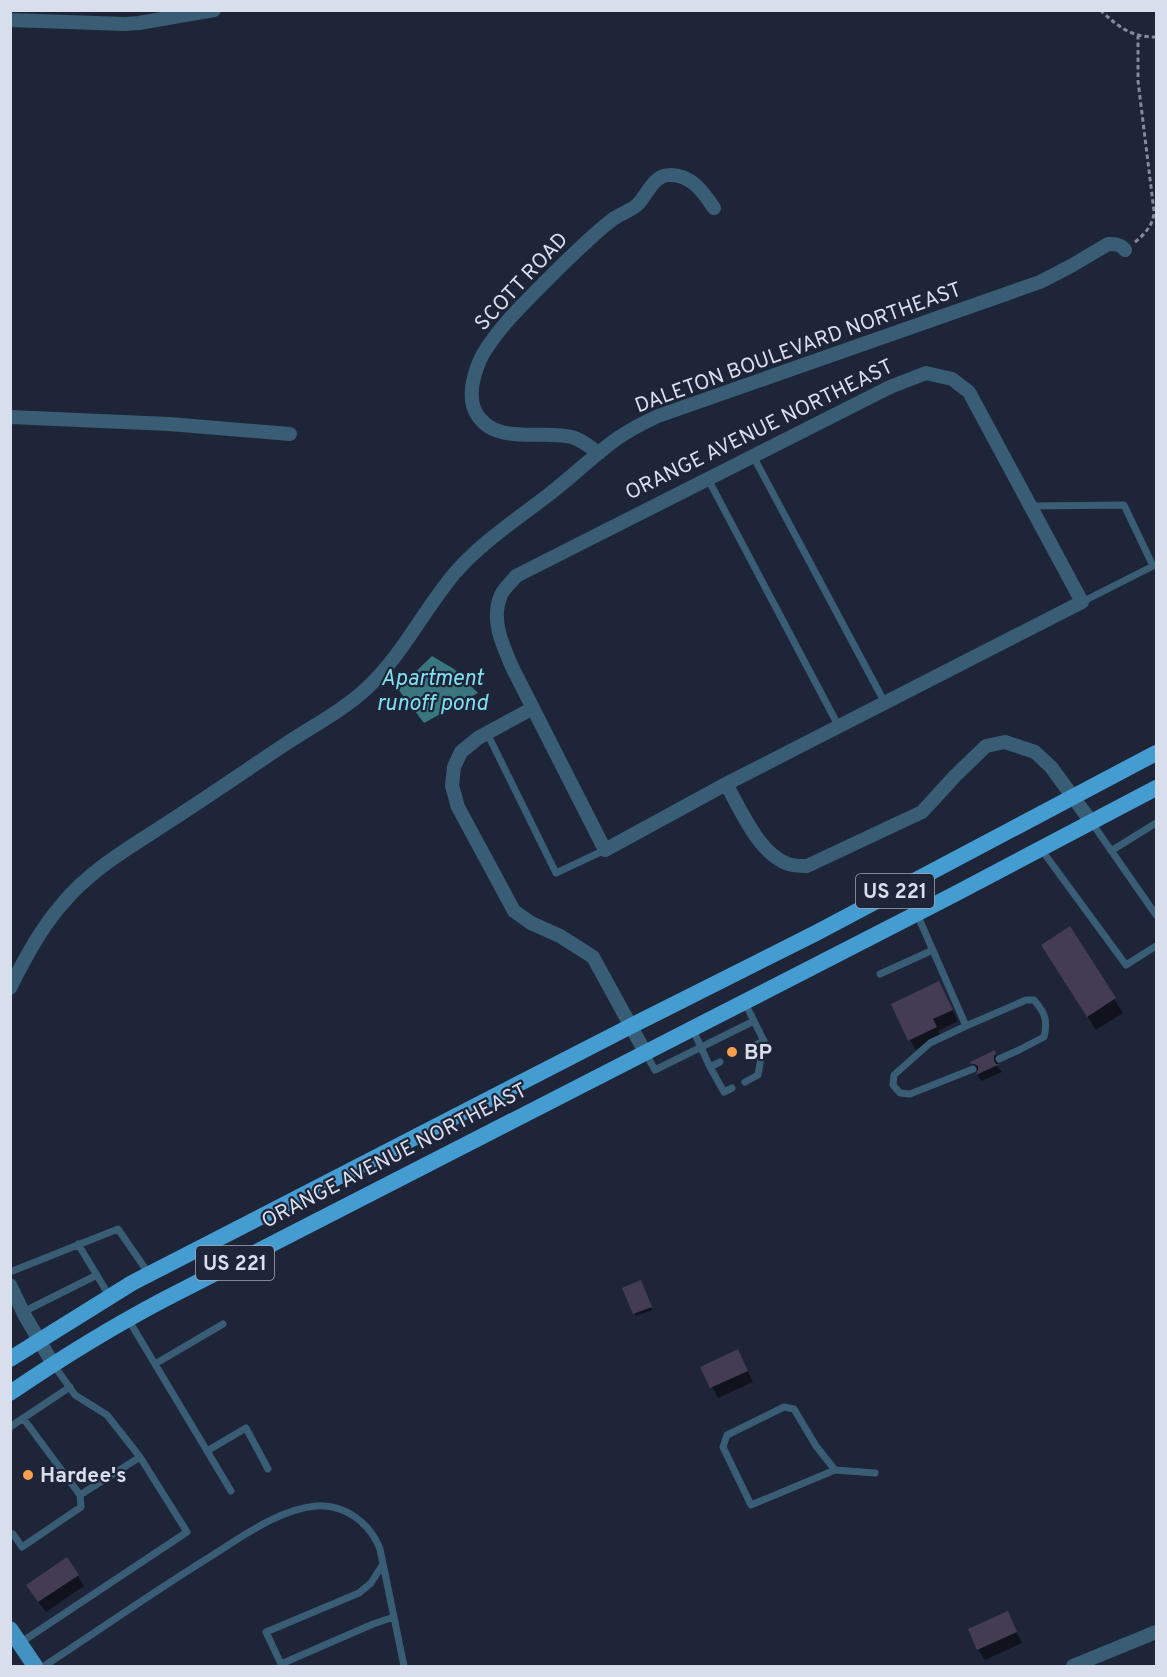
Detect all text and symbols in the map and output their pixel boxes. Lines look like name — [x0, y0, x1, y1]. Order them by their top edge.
street label: SCOTT ROAD — [469, 227, 575, 337]
street label: DALETON BOULEVARD NORTHEAST — [632, 277, 965, 420]
street label: ORANGE AVENUE NORTHEAST — [621, 354, 898, 507]
water label: Apartment runoff pond — [376, 666, 490, 718]
road number: US 221 — [856, 874, 934, 908]
place label: BP — [744, 1040, 772, 1067]
marker: BP — [725, 1045, 739, 1059]
street label: ORANGE AVENUE NORTHEAST — [257, 1077, 532, 1235]
road number: US 221 — [196, 1246, 274, 1280]
place label: Hardee's — [40, 1463, 127, 1490]
marker: Hardee's — [21, 1468, 35, 1482]

